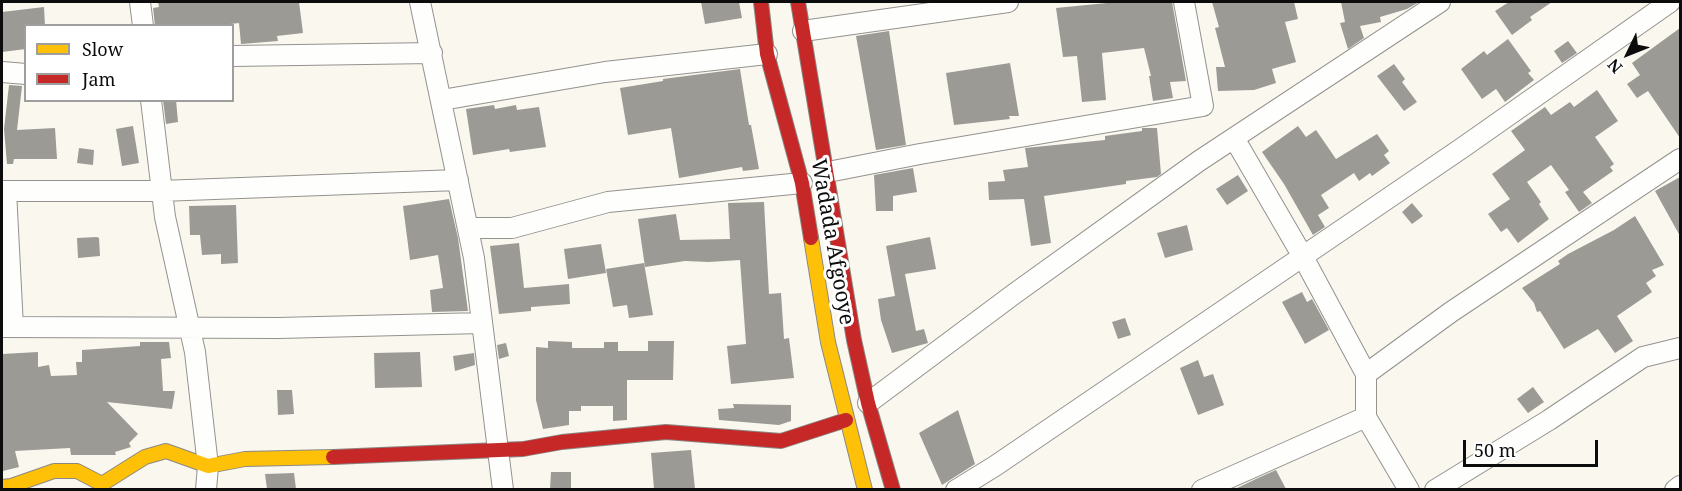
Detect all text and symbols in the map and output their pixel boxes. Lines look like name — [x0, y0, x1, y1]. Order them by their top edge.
legend — [24, 24, 234, 102]
north arrow — [1598, 24, 1658, 84]
text: Slow — [82, 37, 123, 61]
text: N — [1602, 54, 1627, 78]
text: Jam — [82, 67, 116, 91]
street label: Wadada Afgooye — [805, 157, 859, 327]
scale bar — [1466, 428, 1601, 466]
text: 50 m — [1474, 438, 1516, 462]

